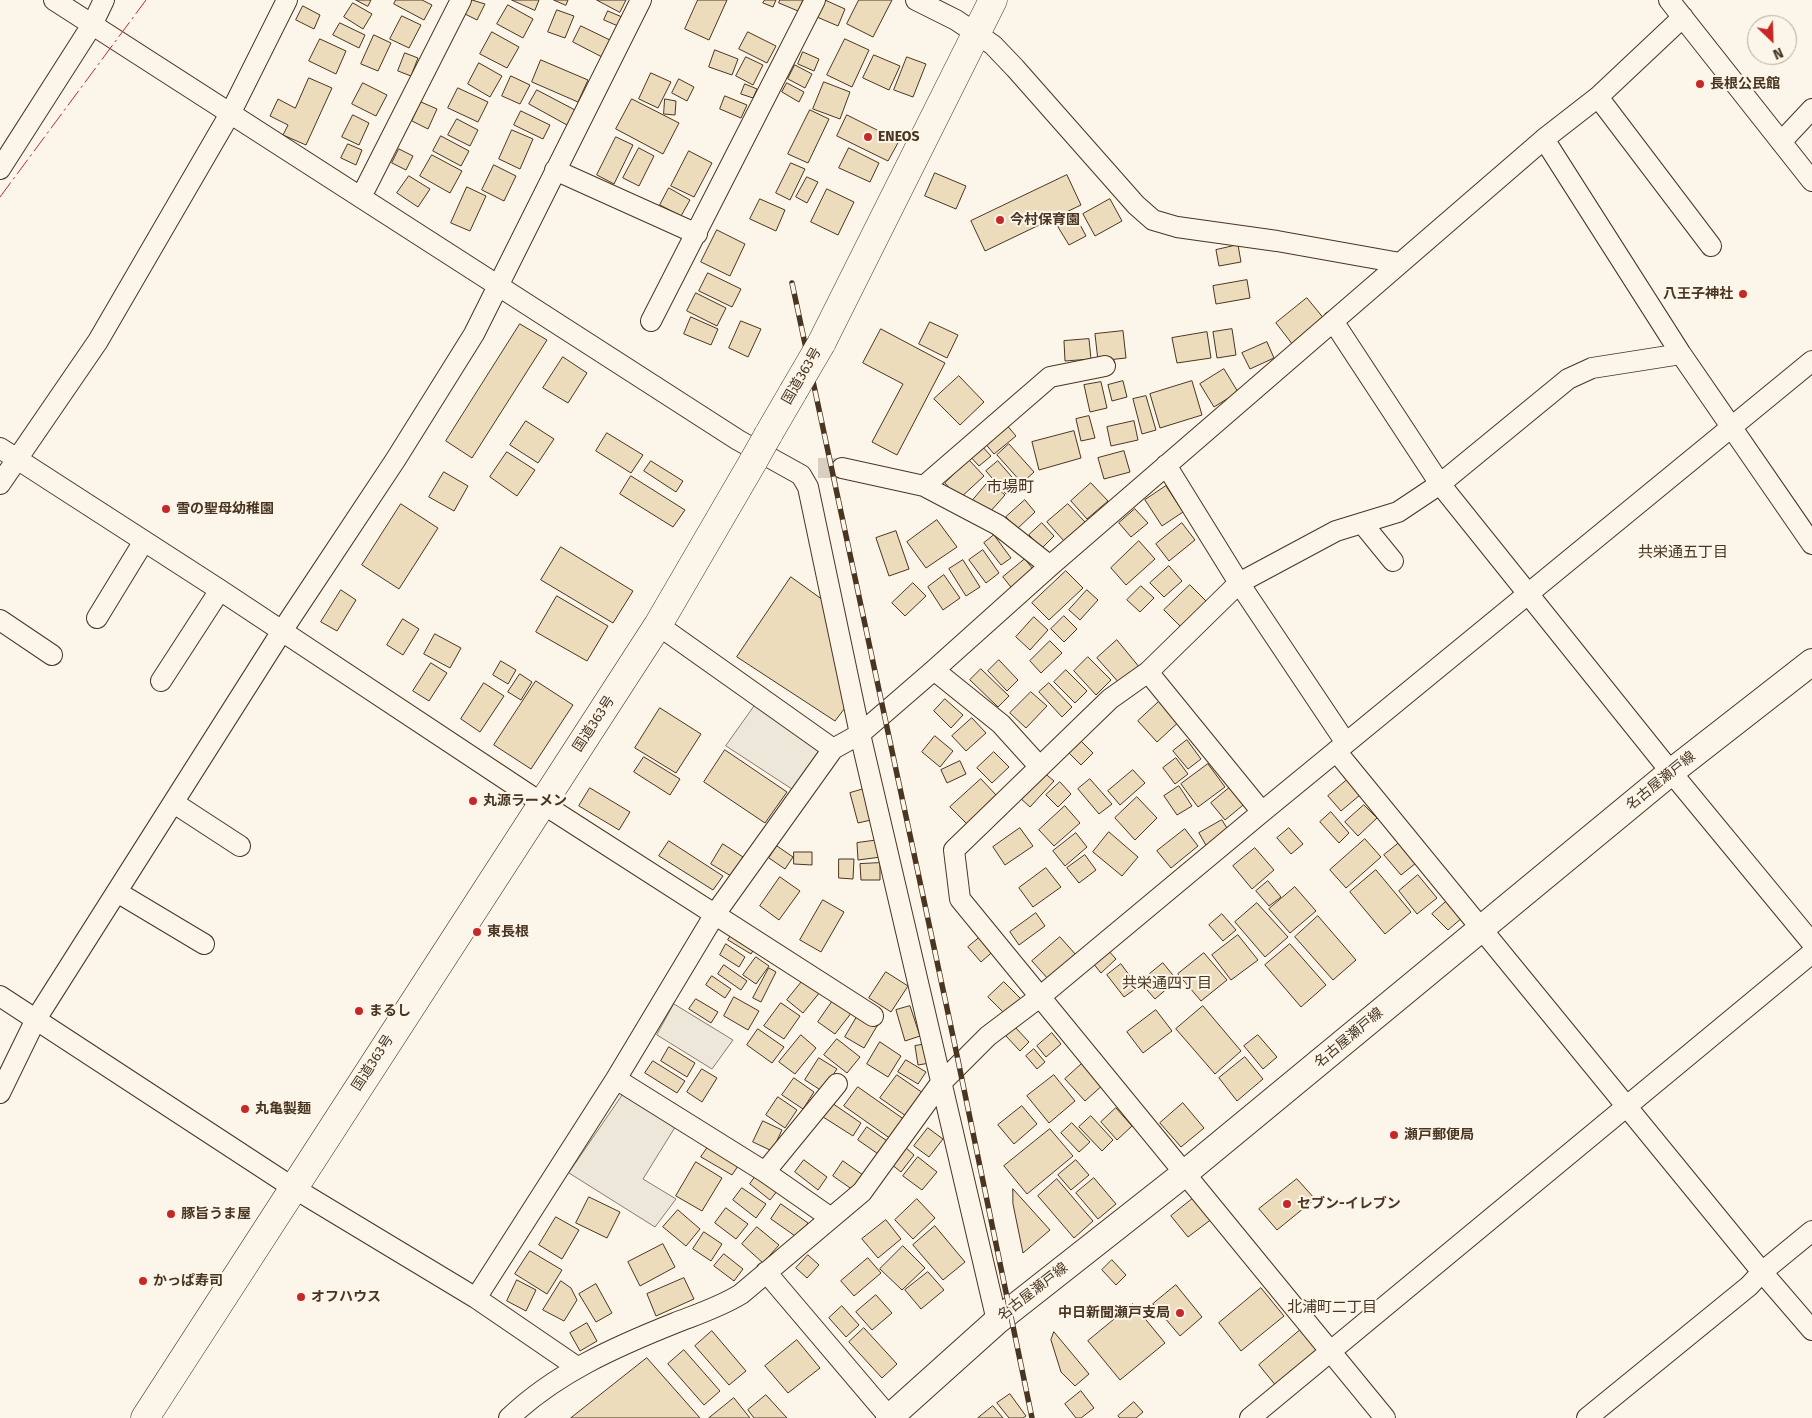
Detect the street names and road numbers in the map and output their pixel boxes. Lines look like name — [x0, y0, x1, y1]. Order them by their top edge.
street label: 国道363号 — [779, 344, 825, 408]
street label: 国道363号 — [570, 693, 618, 755]
street label: 名古屋瀬戸線 — [1623, 748, 1699, 814]
street label: 名古屋瀬戸線 — [1311, 1005, 1387, 1071]
street label: 国道363号 — [349, 1032, 397, 1094]
street label: 名古屋瀬戸線 — [995, 1260, 1071, 1324]

